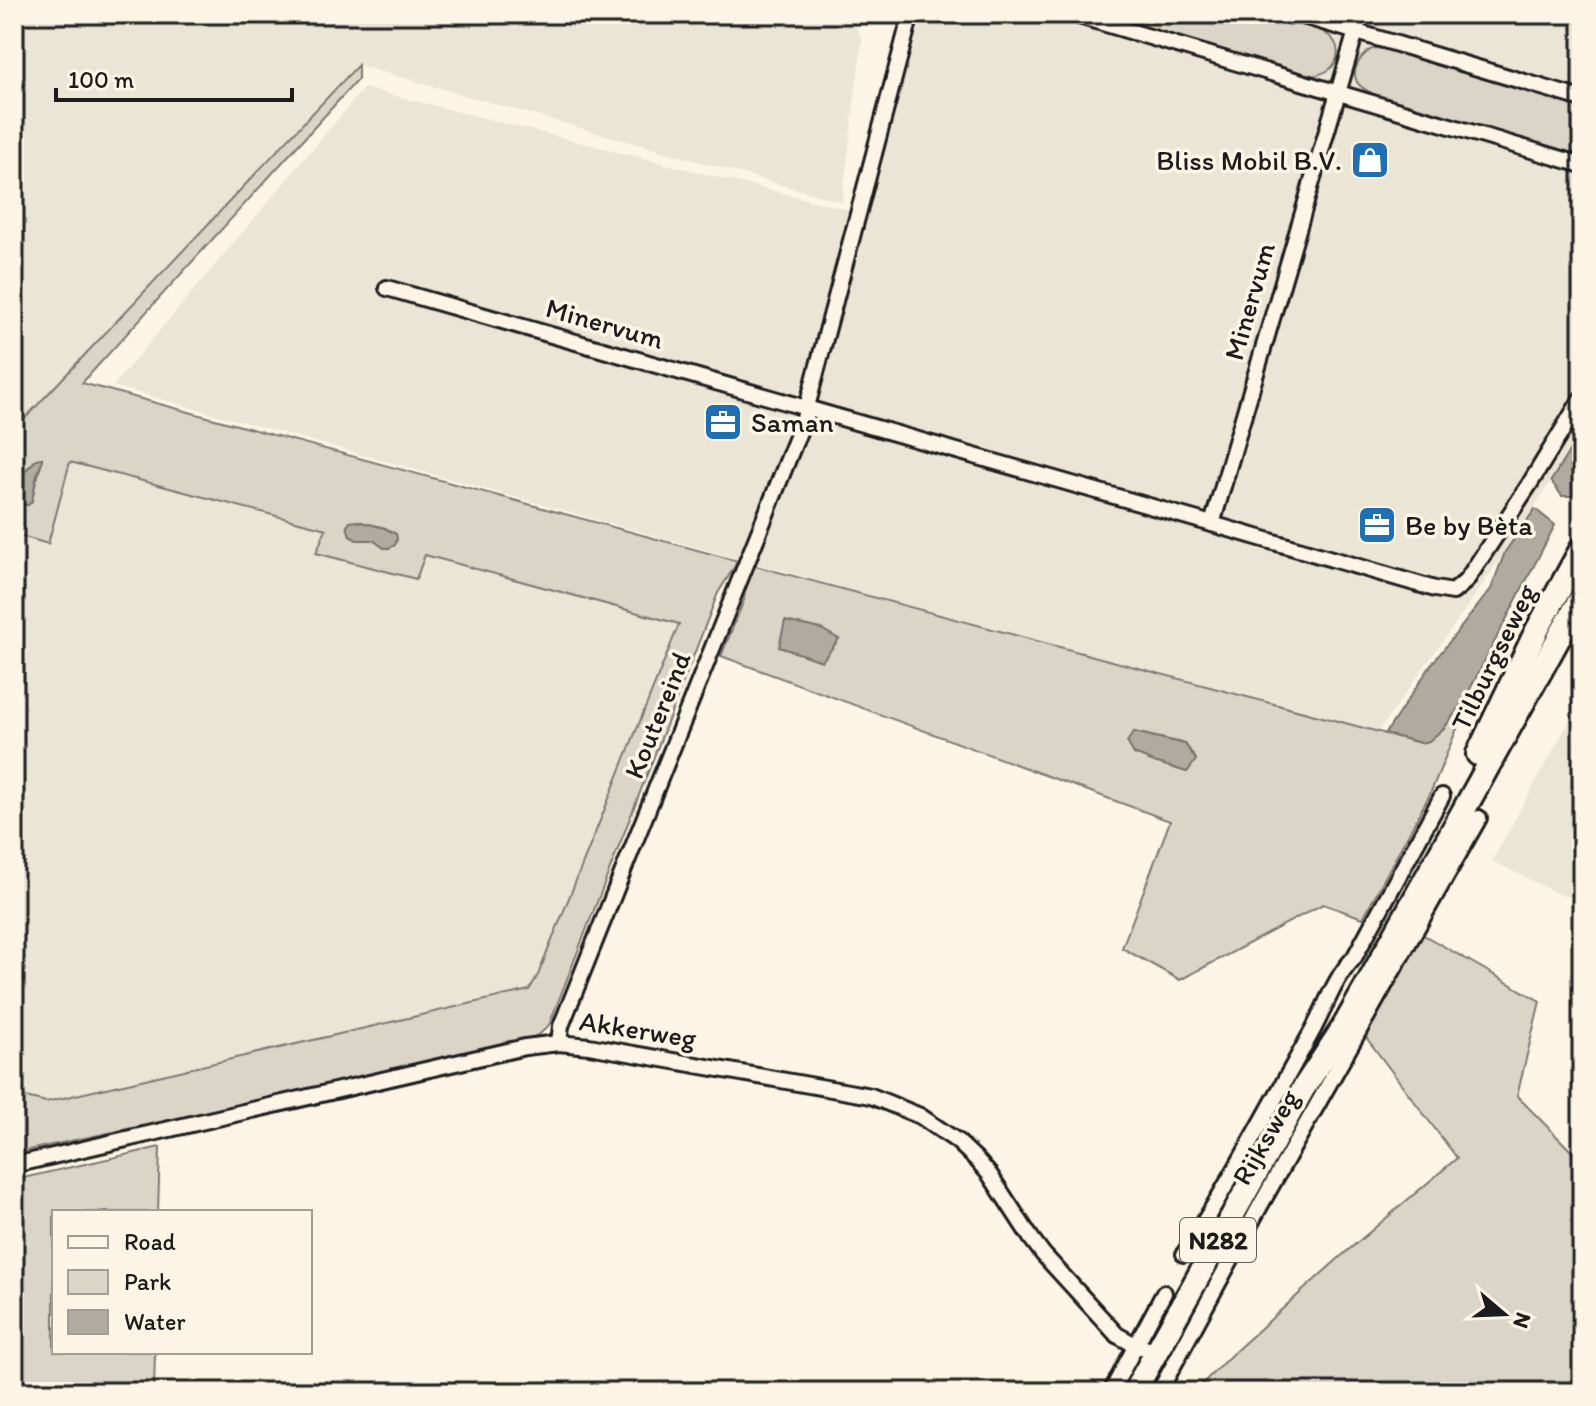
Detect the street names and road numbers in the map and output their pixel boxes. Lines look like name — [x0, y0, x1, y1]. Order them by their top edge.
street label: Minervum — [1216, 238, 1282, 364]
street label: Minervum — [542, 290, 668, 356]
street label: Tilburgseweg — [1443, 578, 1543, 736]
street label: Koutereind — [616, 646, 698, 783]
street label: Akkerweg — [577, 1003, 700, 1055]
street label: Rijksweg — [1224, 1083, 1306, 1191]
road number: N282 — [1180, 1218, 1256, 1262]

